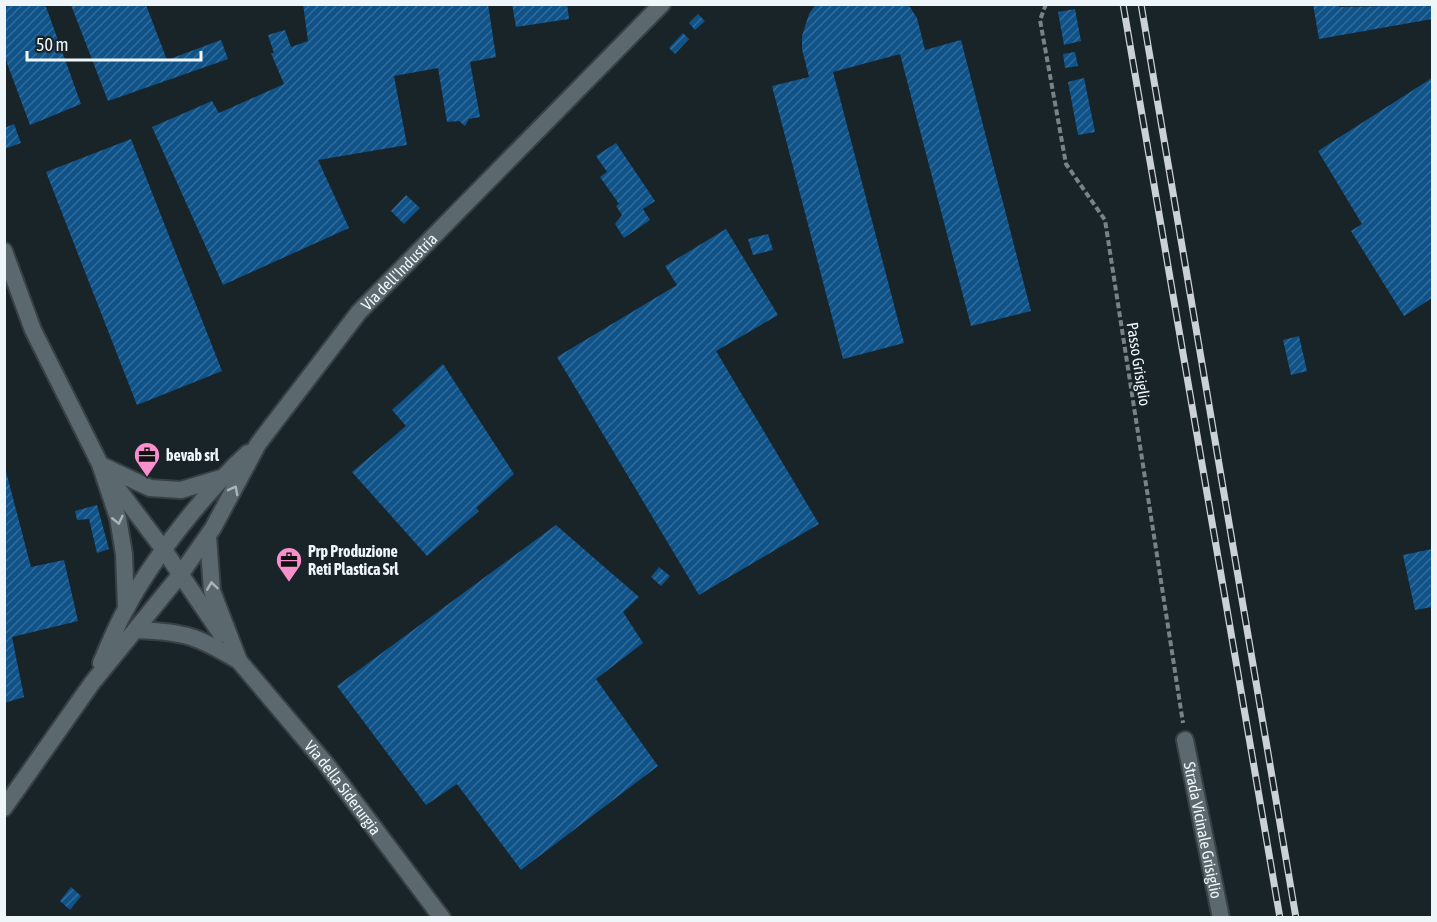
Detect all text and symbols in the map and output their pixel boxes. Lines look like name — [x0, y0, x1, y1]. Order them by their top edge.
scale bar — [27, 24, 201, 62]
text: 50 m — [36, 34, 68, 55]
street label: Via dell'Industria — [357, 229, 441, 314]
street label: Passo Grisiglio — [1123, 321, 1154, 407]
office icon: bevab srl — [132, 440, 162, 478]
place label: bevab srl — [166, 446, 220, 464]
one-way arrow — [227, 486, 238, 497]
one-way arrow — [110, 515, 123, 525]
place label: Prp Produzione Reti Plastica Srl — [308, 542, 399, 578]
office icon: Prp Produzione Reti Plastica Srl — [274, 545, 304, 583]
one-way arrow — [207, 582, 219, 591]
street label: Via della Siderurgia — [301, 737, 385, 838]
street label: Strada Vicinale Grisiglio — [1181, 760, 1226, 900]

